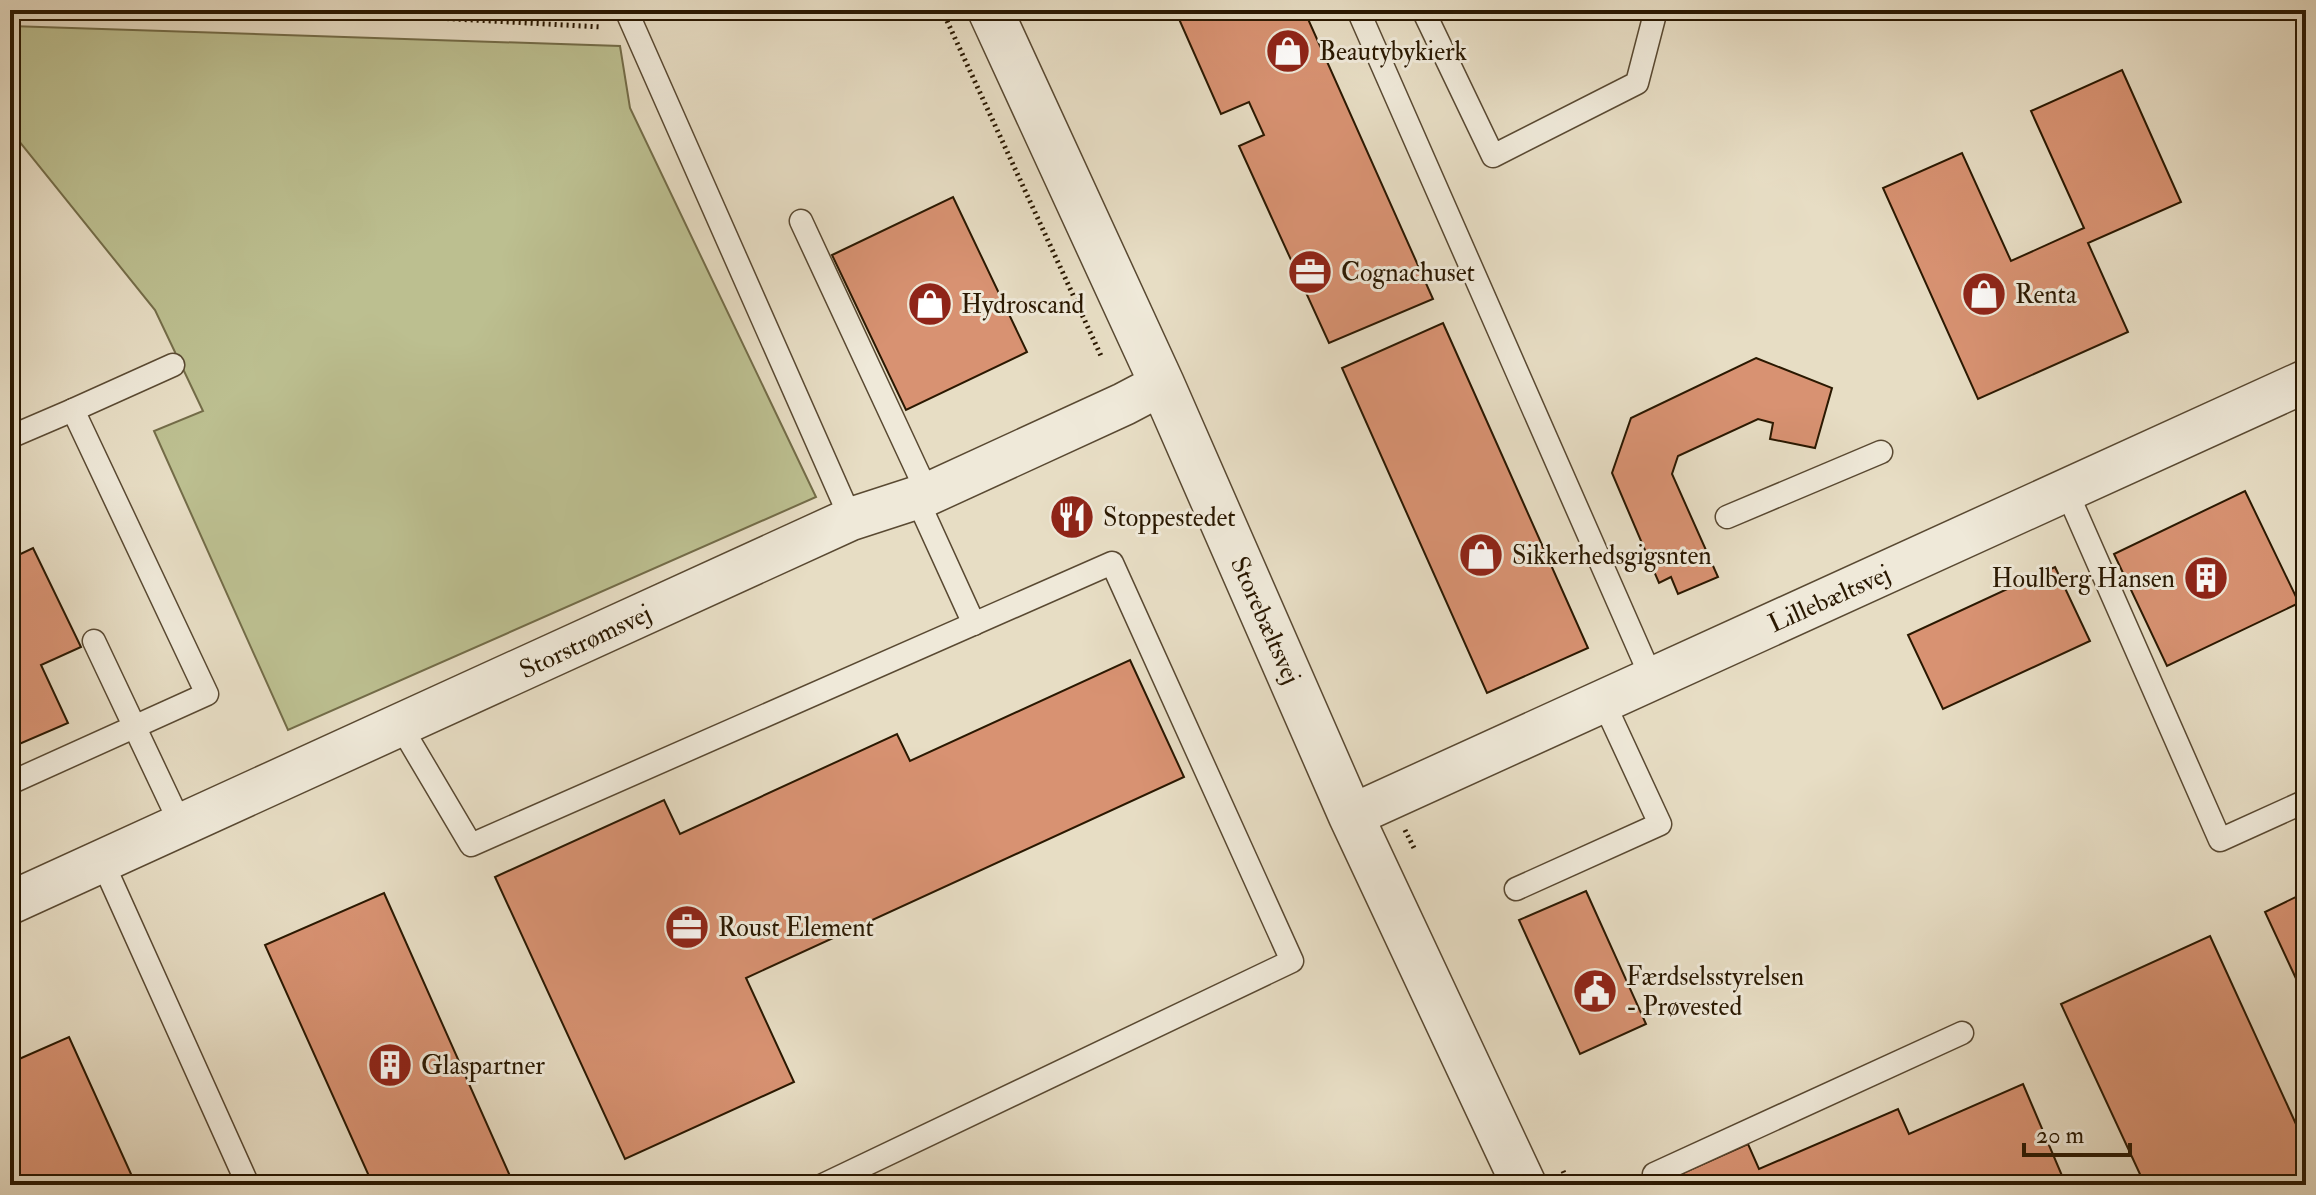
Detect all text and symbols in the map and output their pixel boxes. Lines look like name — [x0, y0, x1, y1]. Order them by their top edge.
shop icon: Beautybykierk — [1264, 27, 1312, 75]
place label: Beautybykierk — [1319, 36, 1468, 68]
office icon: Cognachuset — [1286, 248, 1334, 296]
place label: Cognachuset — [1341, 257, 1475, 289]
shop icon: Renta — [1960, 270, 2008, 318]
place label: Renta — [2015, 279, 2077, 311]
shop icon: Hydroscand — [906, 280, 954, 328]
place label: Hydroscand — [961, 289, 1084, 321]
restaurant icon: Stoppestedet — [1048, 493, 1096, 541]
place label: Stoppestedet — [1103, 502, 1236, 535]
shop icon: Sikkerhedsgigsnten — [1457, 531, 1505, 579]
place label: Sikkerhedsgigsnten — [1512, 540, 1712, 572]
street label: Storebæltsvej — [1223, 552, 1307, 689]
building icon: Houlberg Hansen — [2182, 554, 2230, 602]
street label: Lillebæltsvej — [1764, 558, 1895, 640]
place label: Houlberg Hansen — [1991, 563, 2175, 595]
street label: Storstrømsvej — [515, 598, 656, 686]
office icon: Roust Element — [663, 903, 711, 951]
place label: Roust Element — [718, 912, 874, 944]
place label: Færdselsstyrelsen - Prøvested — [1626, 961, 1804, 1023]
public building icon: Færdselsstyrelsen - Prøvested — [1571, 967, 1619, 1015]
building icon: Glaspartner — [366, 1041, 414, 1089]
place label: Glaspartner — [421, 1050, 545, 1083]
scale bar — [2024, 1107, 2130, 1157]
text: 20 m — [2036, 1120, 2085, 1151]

